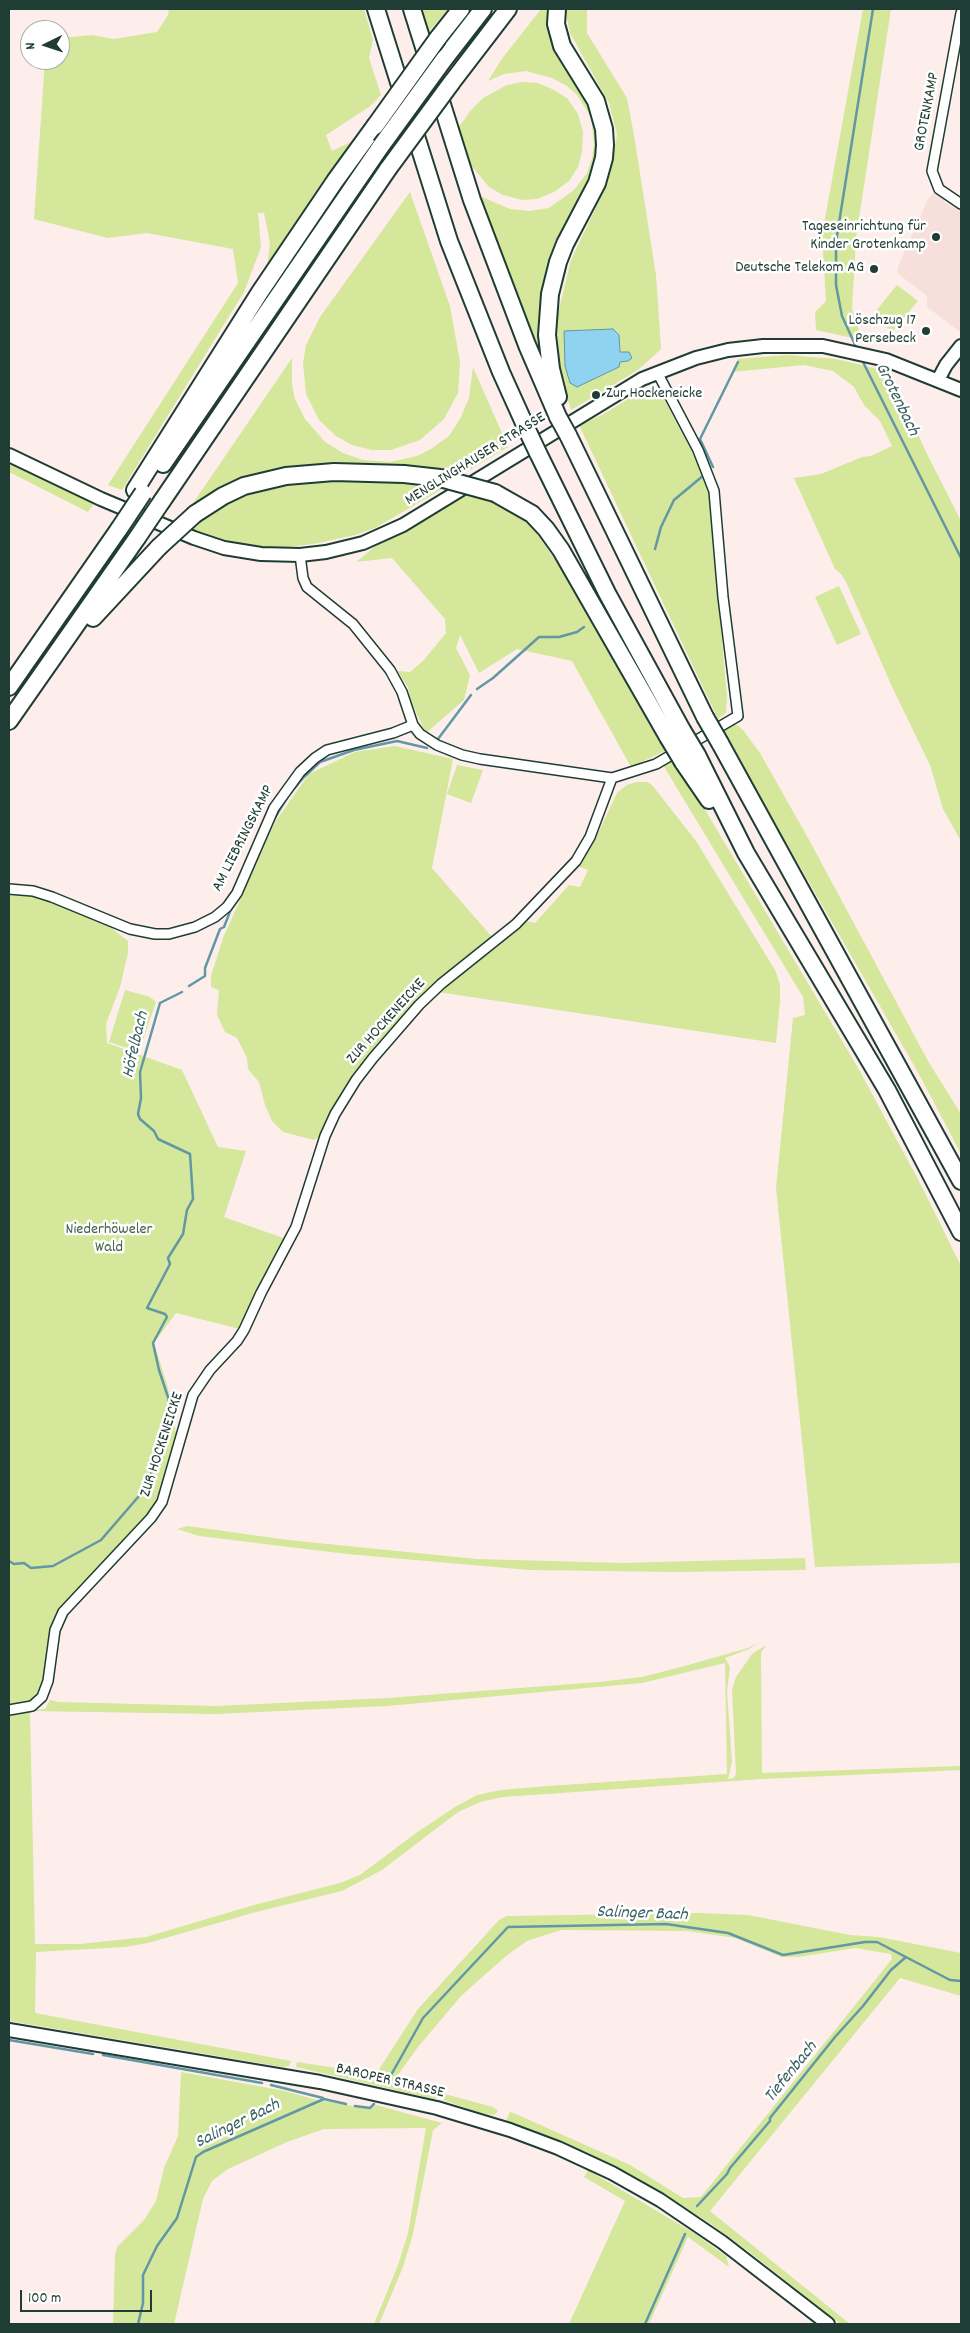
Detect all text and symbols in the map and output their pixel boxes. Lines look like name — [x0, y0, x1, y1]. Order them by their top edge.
north arrow — [20, 20, 70, 70]
text: N — [21, 42, 41, 50]
street label: GROTENKAMP — [911, 71, 945, 153]
place label: Tageseinrichtung für Kinder Grotenkamp — [802, 218, 926, 256]
marker: Tageseinrichtung für Kinder Grotenkamp — [930, 231, 942, 243]
place label: Deutsche Telekom AG — [735, 259, 864, 279]
marker: Deutsche Telekom AG — [868, 263, 880, 275]
place label: Löschzug 17 Persebeck — [849, 312, 916, 350]
marker: Löschzug 17 Persebeck — [920, 325, 932, 337]
water label: Grotenbach — [869, 360, 923, 440]
place label: Zur Hockeneicke — [606, 385, 702, 405]
marker: Zur Hockeneicke — [590, 389, 602, 401]
street label: MENGLINGHAUSER STRASSE — [402, 409, 550, 511]
street label: AM LIEBRINGSKAMP — [209, 783, 279, 895]
street label: ZUR HOCKENEICKE — [343, 975, 431, 1069]
water label: Höfelbach — [119, 1010, 155, 1080]
park label: Niederhöweler Wald — [66, 1221, 152, 1259]
street label: ZUR HOCKENEICKE — [137, 1390, 189, 1500]
water label: Salinger Bach — [596, 1903, 688, 1927]
water label: Tiefenbach — [761, 2038, 823, 2108]
street label: BAROPER STRASSE — [334, 2060, 446, 2104]
water label: Salinger Bach — [192, 2095, 284, 2155]
scale bar — [22, 2280, 155, 2312]
text: 100 m — [28, 2288, 61, 2310]

